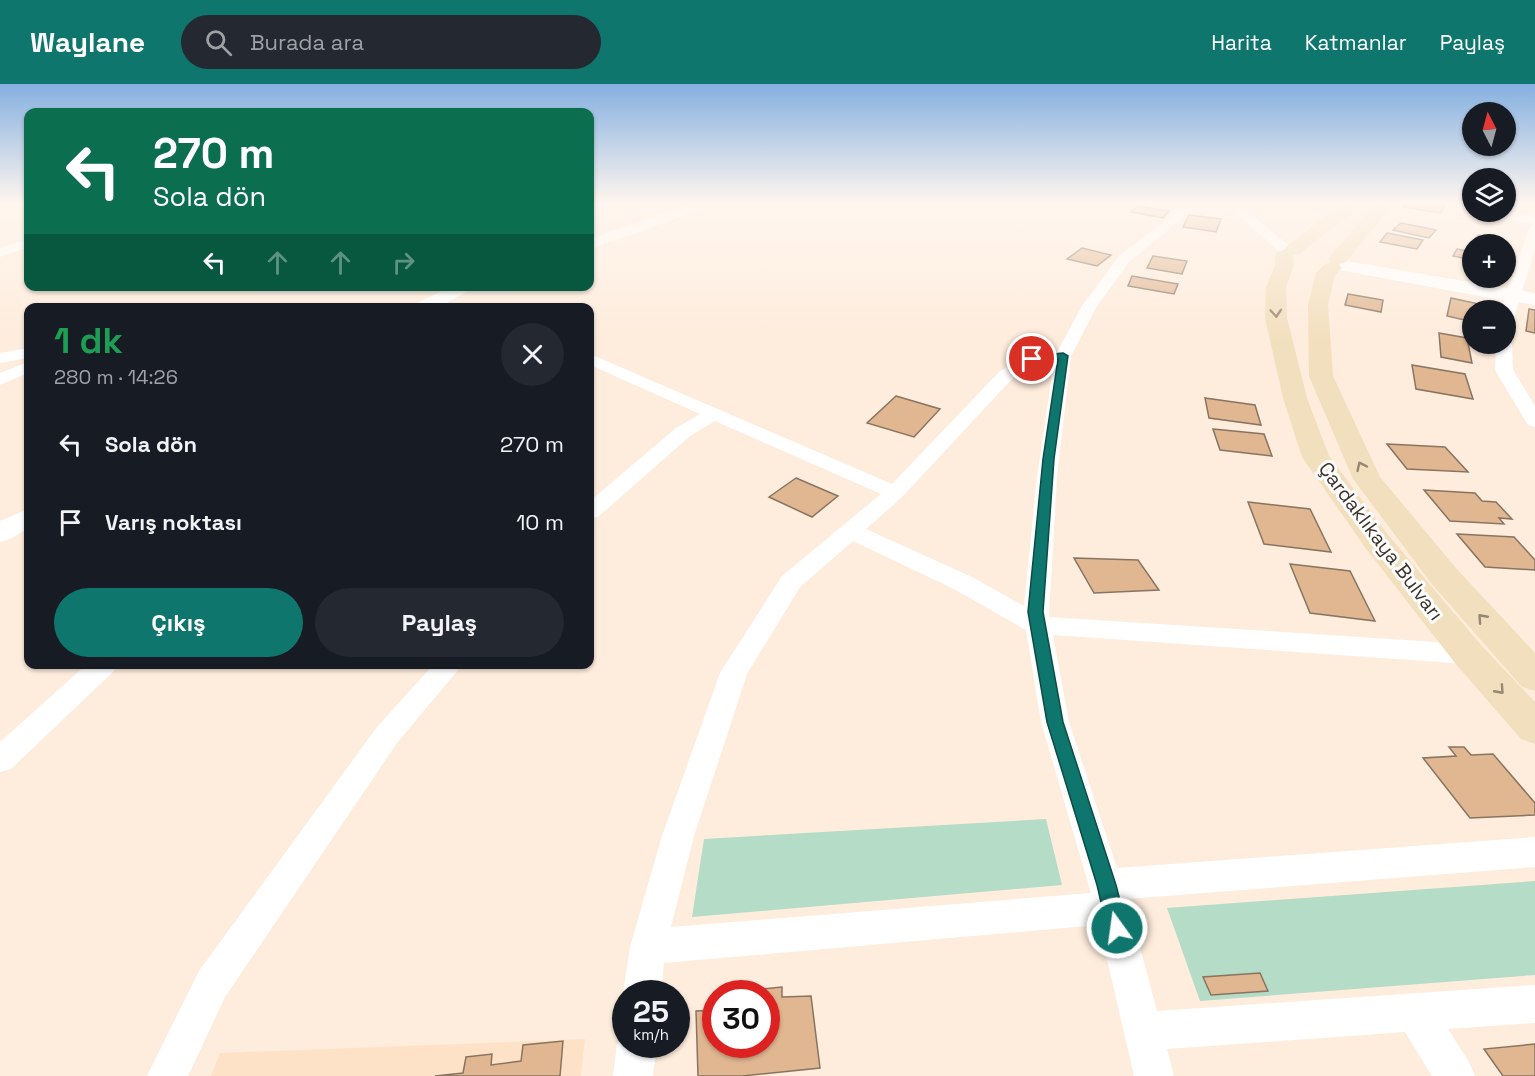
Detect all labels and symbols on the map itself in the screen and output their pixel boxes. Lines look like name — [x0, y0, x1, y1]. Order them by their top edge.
north arrow — [1462, 102, 1516, 156]
one-way arrow — [1270, 308, 1283, 317]
pin — [1006, 333, 1057, 384]
street label: Çardaklıkaya Bulvarı — [1313, 457, 1449, 625]
one-way arrow — [1356, 461, 1368, 472]
one-way arrow — [1478, 614, 1489, 625]
one-way arrow — [1493, 683, 1504, 694]
position arrow — [1085, 896, 1149, 960]
speed limit sign: 30 — [702, 980, 780, 1058]

